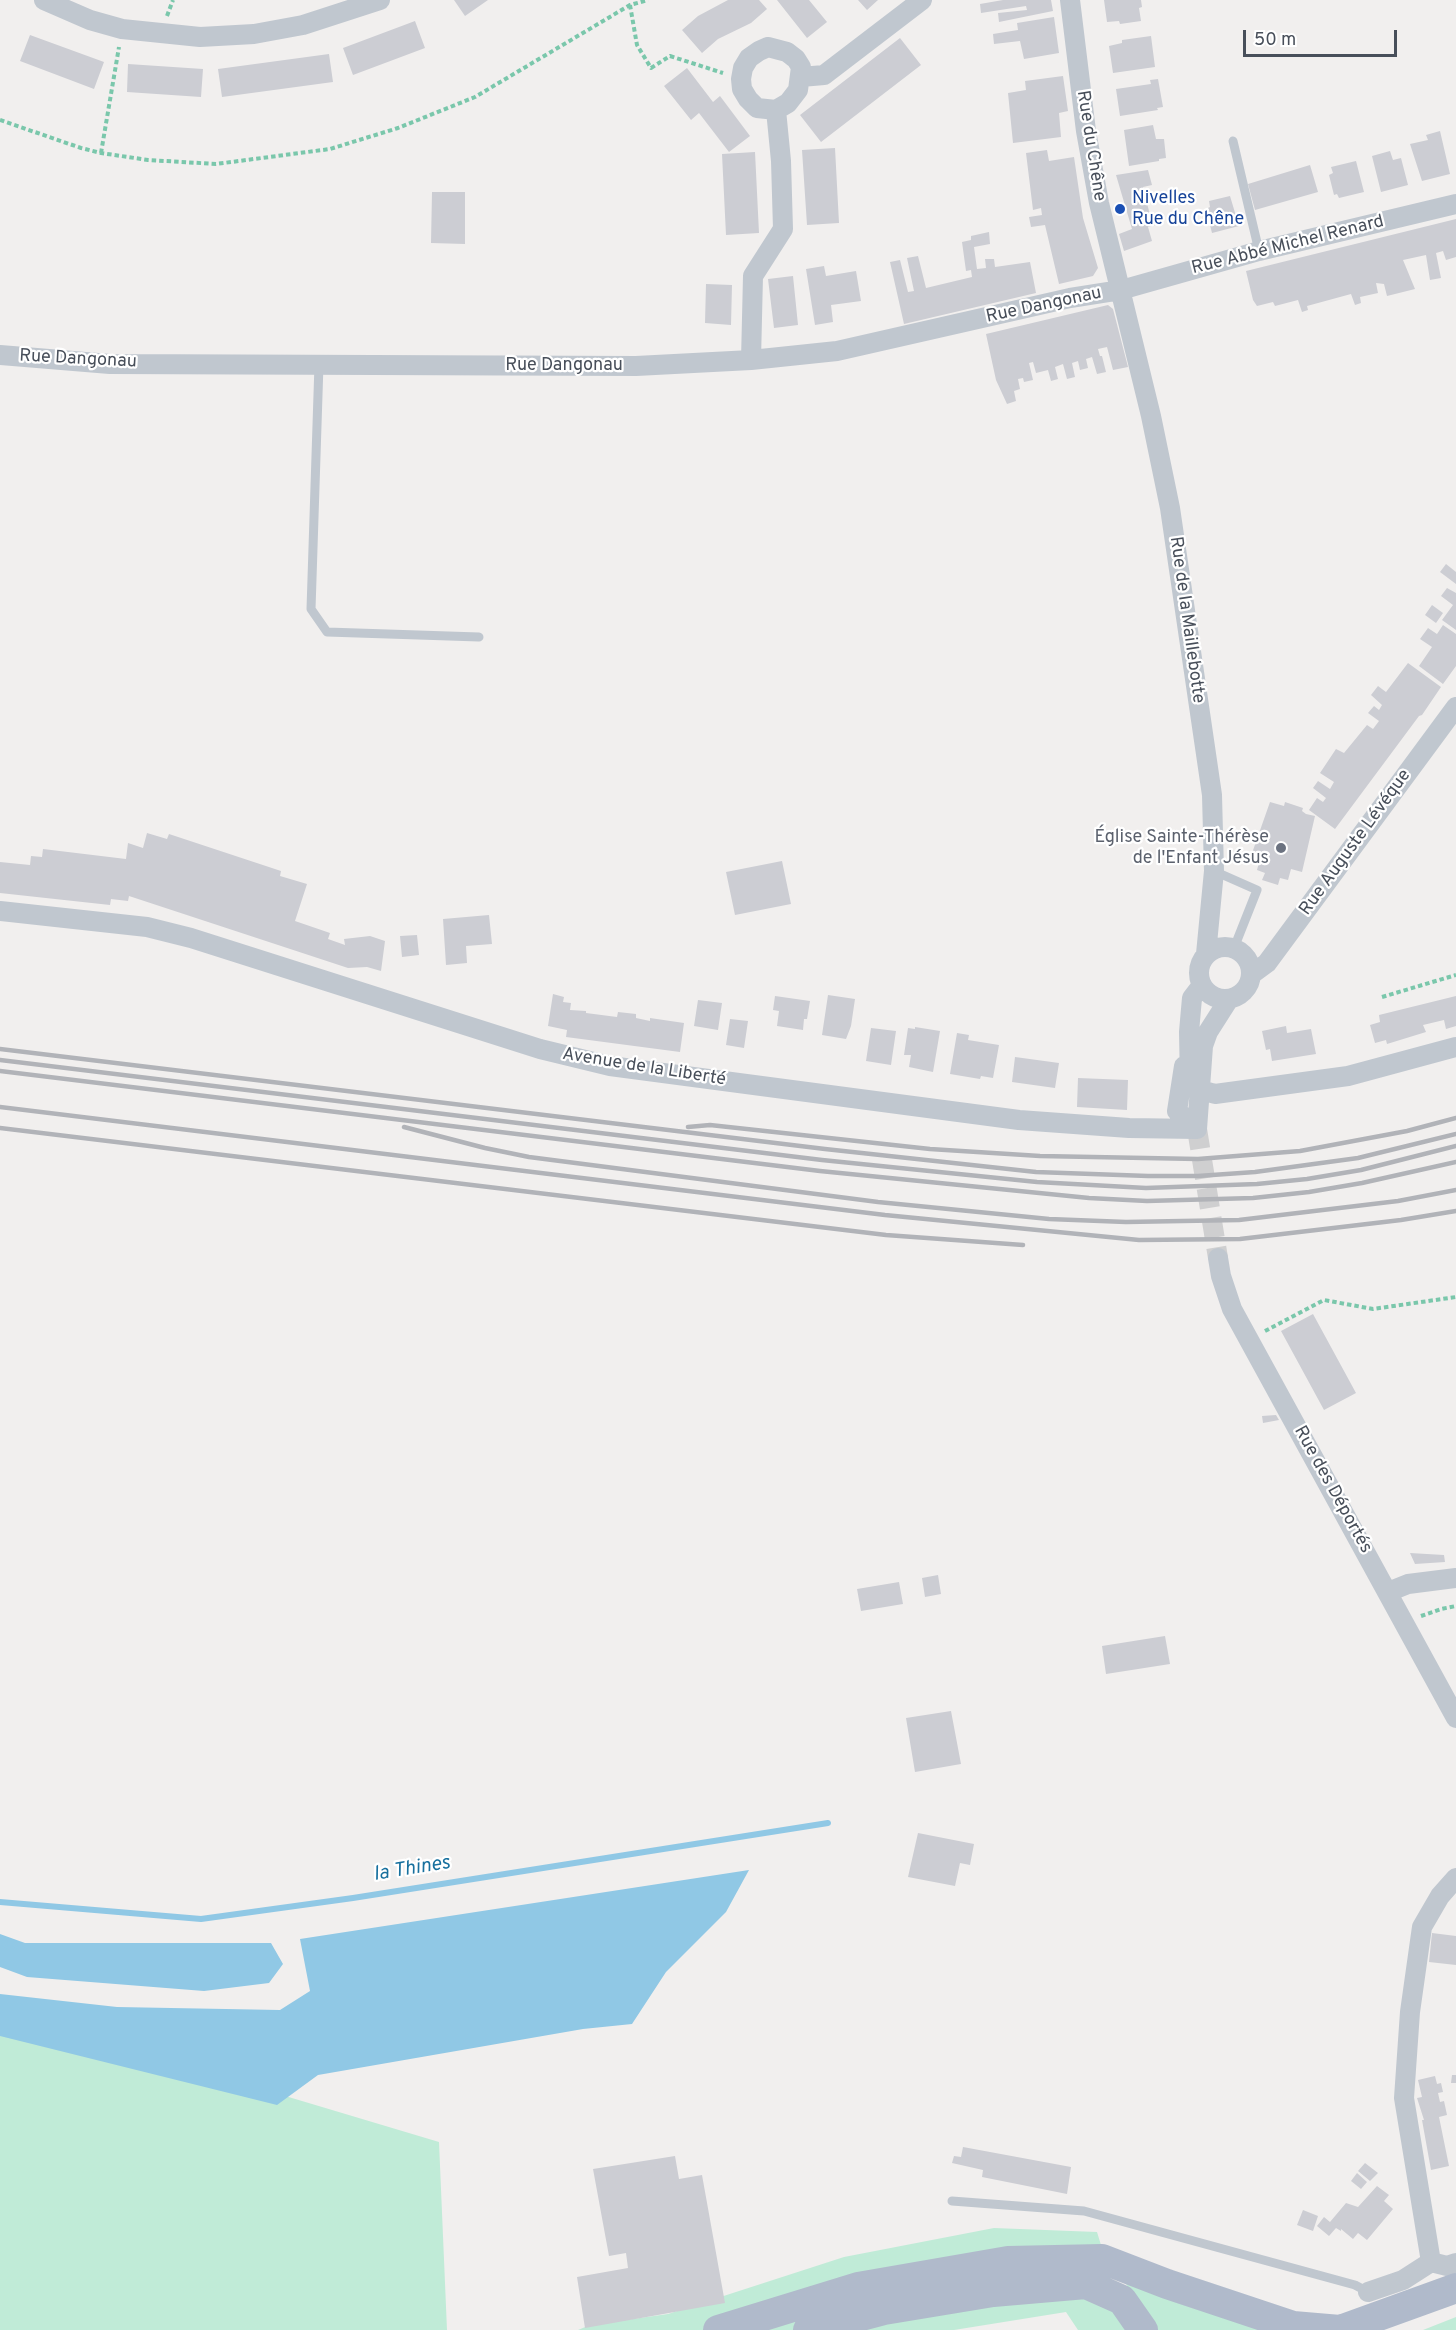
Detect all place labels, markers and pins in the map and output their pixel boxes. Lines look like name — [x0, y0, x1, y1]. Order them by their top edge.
place label: Nivelles Rue du Chêne — [1132, 188, 1244, 230]
marker: Nivelles Rue du Chêne — [1113, 202, 1127, 216]
place label: Église Sainte-Thérèse de l'Enfant Jésus — [1095, 827, 1269, 870]
marker: Église Sainte-Thérèse de l'Enfant Jésus — [1274, 841, 1288, 855]

